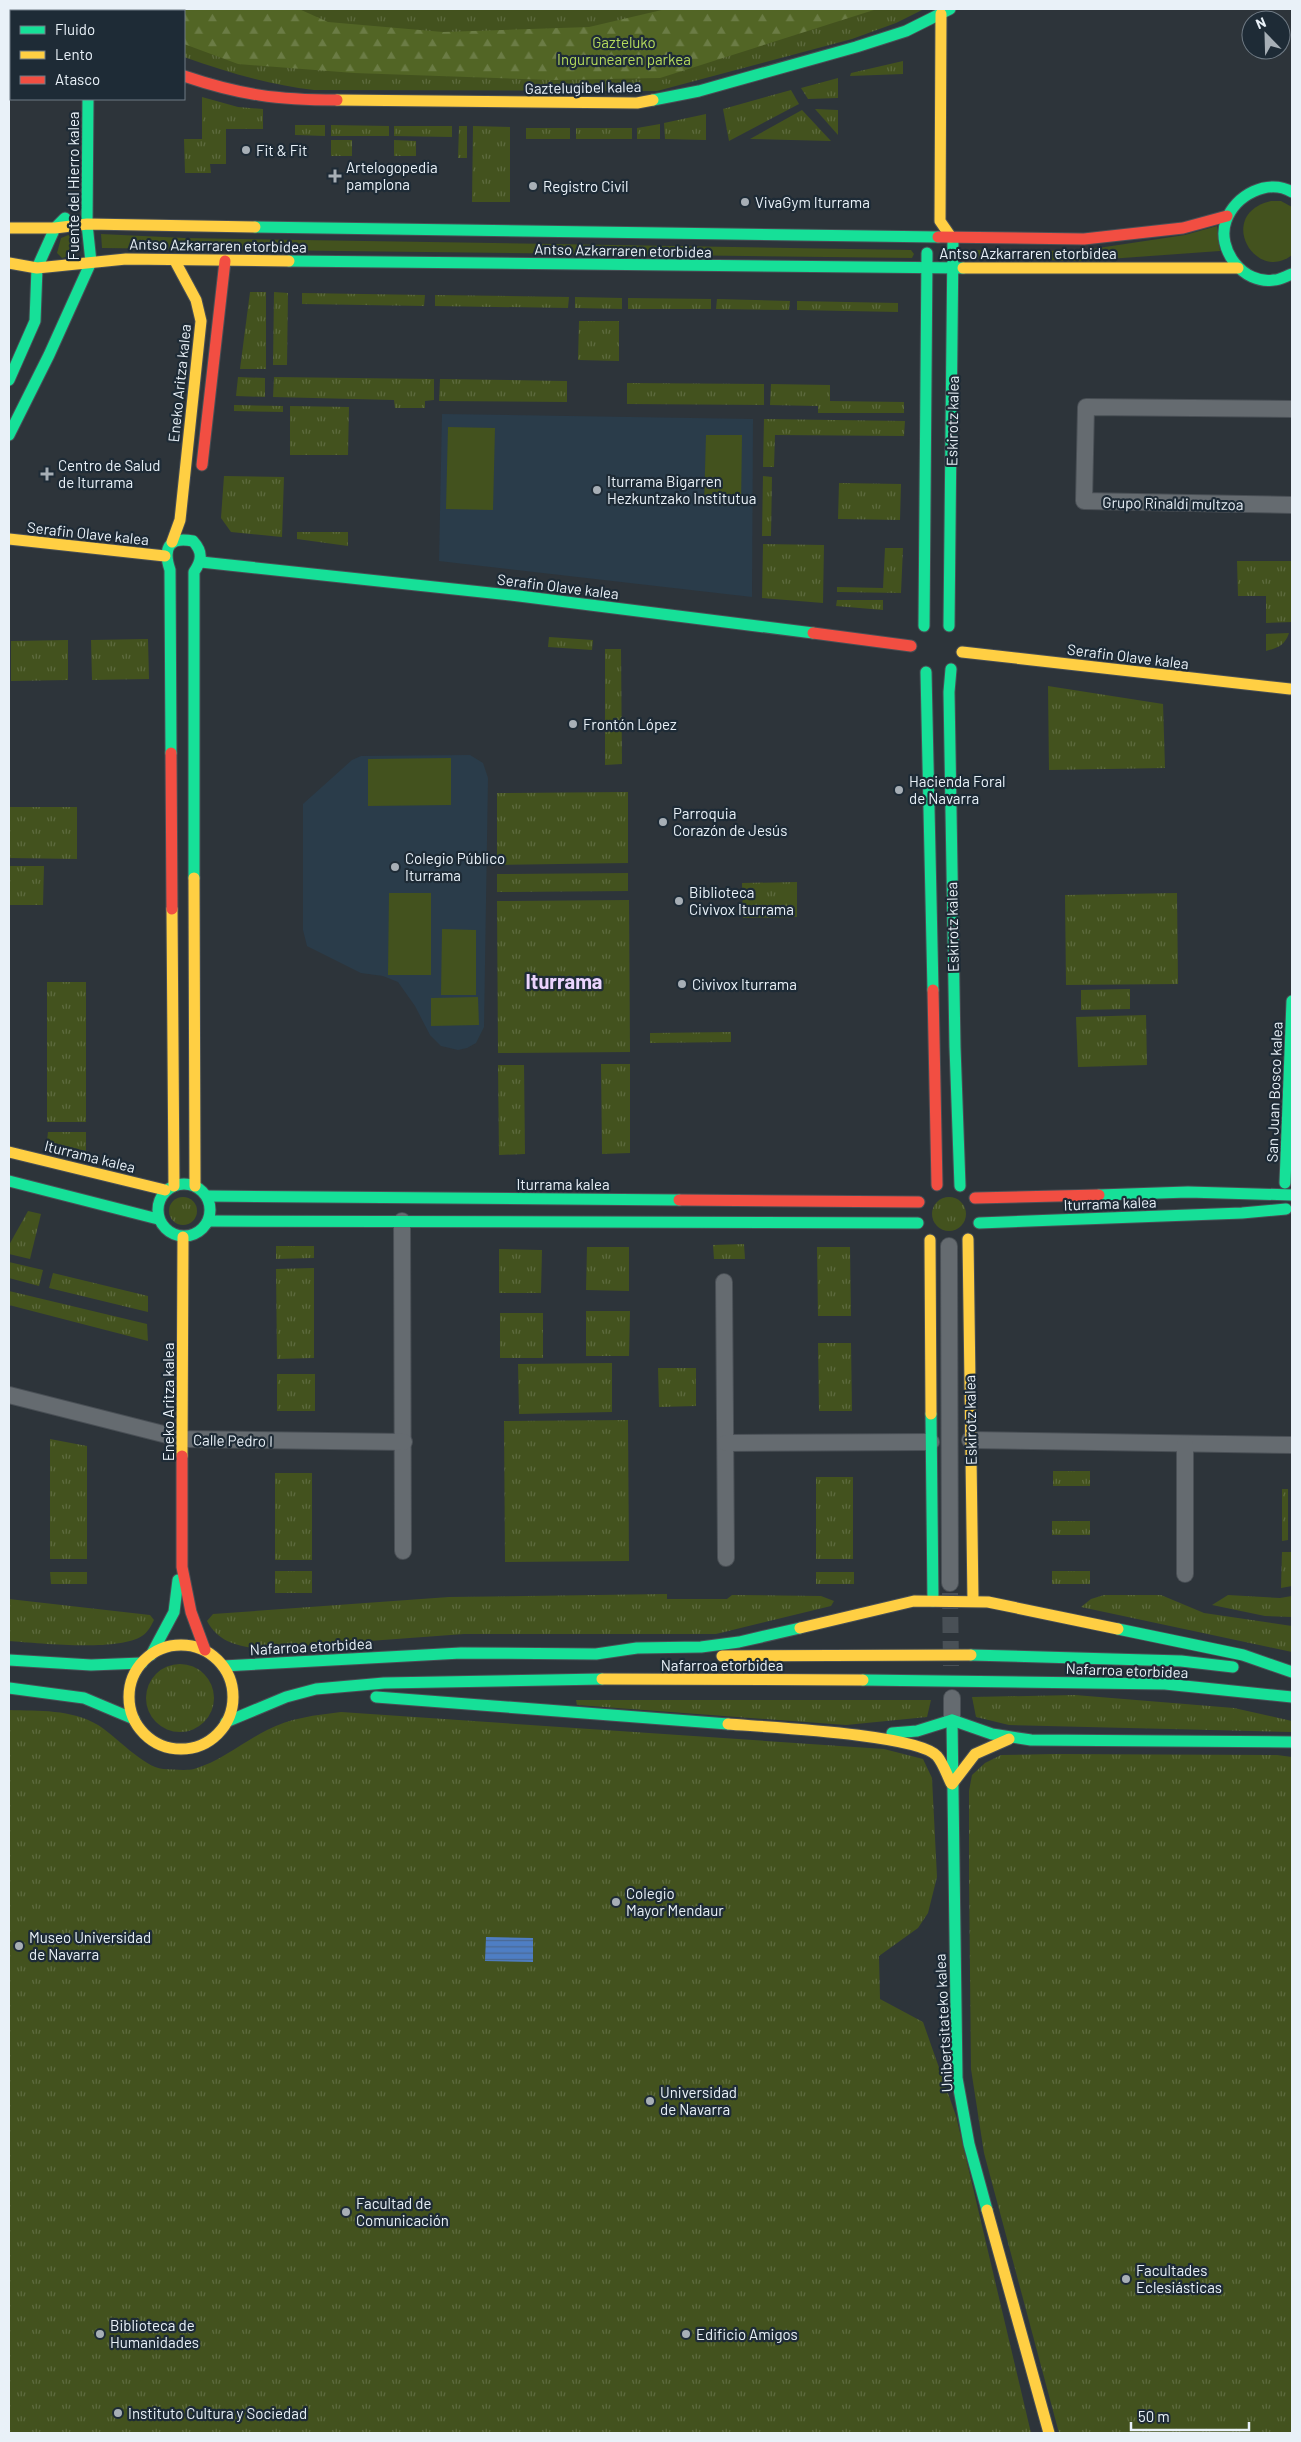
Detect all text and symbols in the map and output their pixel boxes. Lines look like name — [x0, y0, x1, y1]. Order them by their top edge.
legend — [10, 10, 185, 100]
north arrow — [1241, 10, 1291, 60]
text: N — [1253, 13, 1268, 32]
text: Fluido — [55, 20, 95, 38]
park label: Gazteluko Ingurunearen parkea — [557, 33, 691, 68]
text: Lento — [55, 45, 93, 63]
text: Atasco — [55, 70, 100, 88]
street label: Gaztelugibel kalea — [525, 77, 641, 97]
street label: Fuente del Hierro kalea — [64, 111, 82, 261]
place label: Fit & Fit — [256, 141, 307, 159]
marker: Fit & Fit — [240, 144, 252, 156]
place label: Artelogopedia pamplona — [346, 158, 438, 193]
marker: Artelogopedia pamplona — [328, 169, 342, 183]
place label: Registro Civil — [543, 177, 629, 195]
marker: Registro Civil — [527, 180, 539, 192]
place label: VivaGym Iturrama — [755, 193, 870, 211]
marker: VivaGym Iturrama — [739, 196, 751, 208]
street label: Antso Azkarraren etorbidea — [129, 234, 307, 256]
street label: Antso Azkarraren etorbidea — [534, 239, 712, 261]
street label: Antso Azkarraren etorbidea — [939, 244, 1117, 262]
street label: Eneko Aritza kalea — [164, 323, 194, 443]
street label: Eskirotz kalea — [942, 376, 962, 466]
place label: Centro de Salud de Iturrama — [58, 456, 160, 491]
marker: Centro de Salud de Iturrama — [40, 467, 54, 481]
place label: Iturrama Bigarren Hezkuntzako Institutua — [607, 472, 756, 507]
marker: Iturrama Bigarren Hezkuntzako Institutua — [591, 484, 603, 496]
street label: Grupo Rinaldi multzoa — [1102, 493, 1244, 513]
street label: Serafin Olave kalea — [26, 518, 150, 548]
street label: Serafin Olave kalea — [496, 570, 620, 602]
street label: Serafin Olave kalea — [1066, 640, 1190, 672]
place label: Frontón López — [583, 715, 677, 733]
marker: Frontón López — [567, 718, 579, 730]
place label: Hacienda Foral de Navarra — [909, 772, 1006, 807]
marker: Hacienda Foral de Navarra — [893, 784, 905, 796]
place label: Parroquia Corazón de Jesús — [673, 804, 787, 839]
marker: Parroquia Corazón de Jesús — [657, 816, 669, 828]
place label: Colegio Público Iturrama — [405, 849, 505, 884]
marker: Colegio Público Iturrama — [389, 861, 401, 873]
street label: Eskirotz kalea — [942, 882, 962, 972]
place label: Biblioteca Civivox Iturrama — [689, 883, 794, 918]
marker: Biblioteca Civivox Iturrama — [673, 895, 685, 907]
district label: Iturrama — [526, 969, 602, 993]
place label: Civivox Iturrama — [692, 975, 797, 993]
marker: Civivox Iturrama — [676, 978, 688, 990]
street label: San Juan Bosco kalea — [1263, 1021, 1285, 1163]
street label: Iturrama kalea — [43, 1136, 137, 1176]
street label: Iturrama kalea — [516, 1175, 610, 1193]
street label: Iturrama kalea — [1063, 1192, 1157, 1214]
street label: Eneko Aritza kalea — [159, 1343, 177, 1461]
street label: Eskirotz kalea — [960, 1375, 980, 1465]
street label: Calle Pedro I — [193, 1430, 273, 1450]
street label: Nafarroa etorbidea — [249, 1634, 373, 1658]
street label: Nafarroa etorbidea — [661, 1656, 783, 1674]
street label: Nafarroa etorbidea — [1065, 1659, 1189, 1681]
place label: Colegio Mayor Mendaur — [626, 1884, 724, 1919]
marker: Colegio Mayor Mendaur — [610, 1896, 622, 1908]
place label: Museo Universidad de Navarra — [29, 1928, 151, 1963]
marker: Museo Universidad de Navarra — [13, 1940, 25, 1952]
street label: Unibertsitateko kalea — [930, 1953, 956, 2093]
place label: Universidad de Navarra — [660, 2083, 737, 2118]
marker: Universidad de Navarra — [644, 2095, 656, 2107]
place label: Facultad de Comunicación — [356, 2194, 449, 2229]
marker: Facultad de Comunicación — [340, 2206, 352, 2218]
place label: Facultades Eclesiásticas — [1136, 2261, 1222, 2296]
marker: Facultades Eclesiásticas — [1120, 2273, 1132, 2285]
place label: Biblioteca de Humanidades — [110, 2316, 199, 2351]
place label: Edificio Amigos — [696, 2325, 798, 2343]
marker: Biblioteca de Humanidades — [94, 2328, 106, 2340]
marker: Edificio Amigos — [680, 2328, 692, 2340]
scale bar — [1131, 2400, 1248, 2432]
place label: Instituto Cultura y Sociedad — [128, 2404, 307, 2422]
marker: Instituto Cultura y Sociedad — [112, 2407, 124, 2419]
text: 50 m — [1138, 2407, 1170, 2425]

